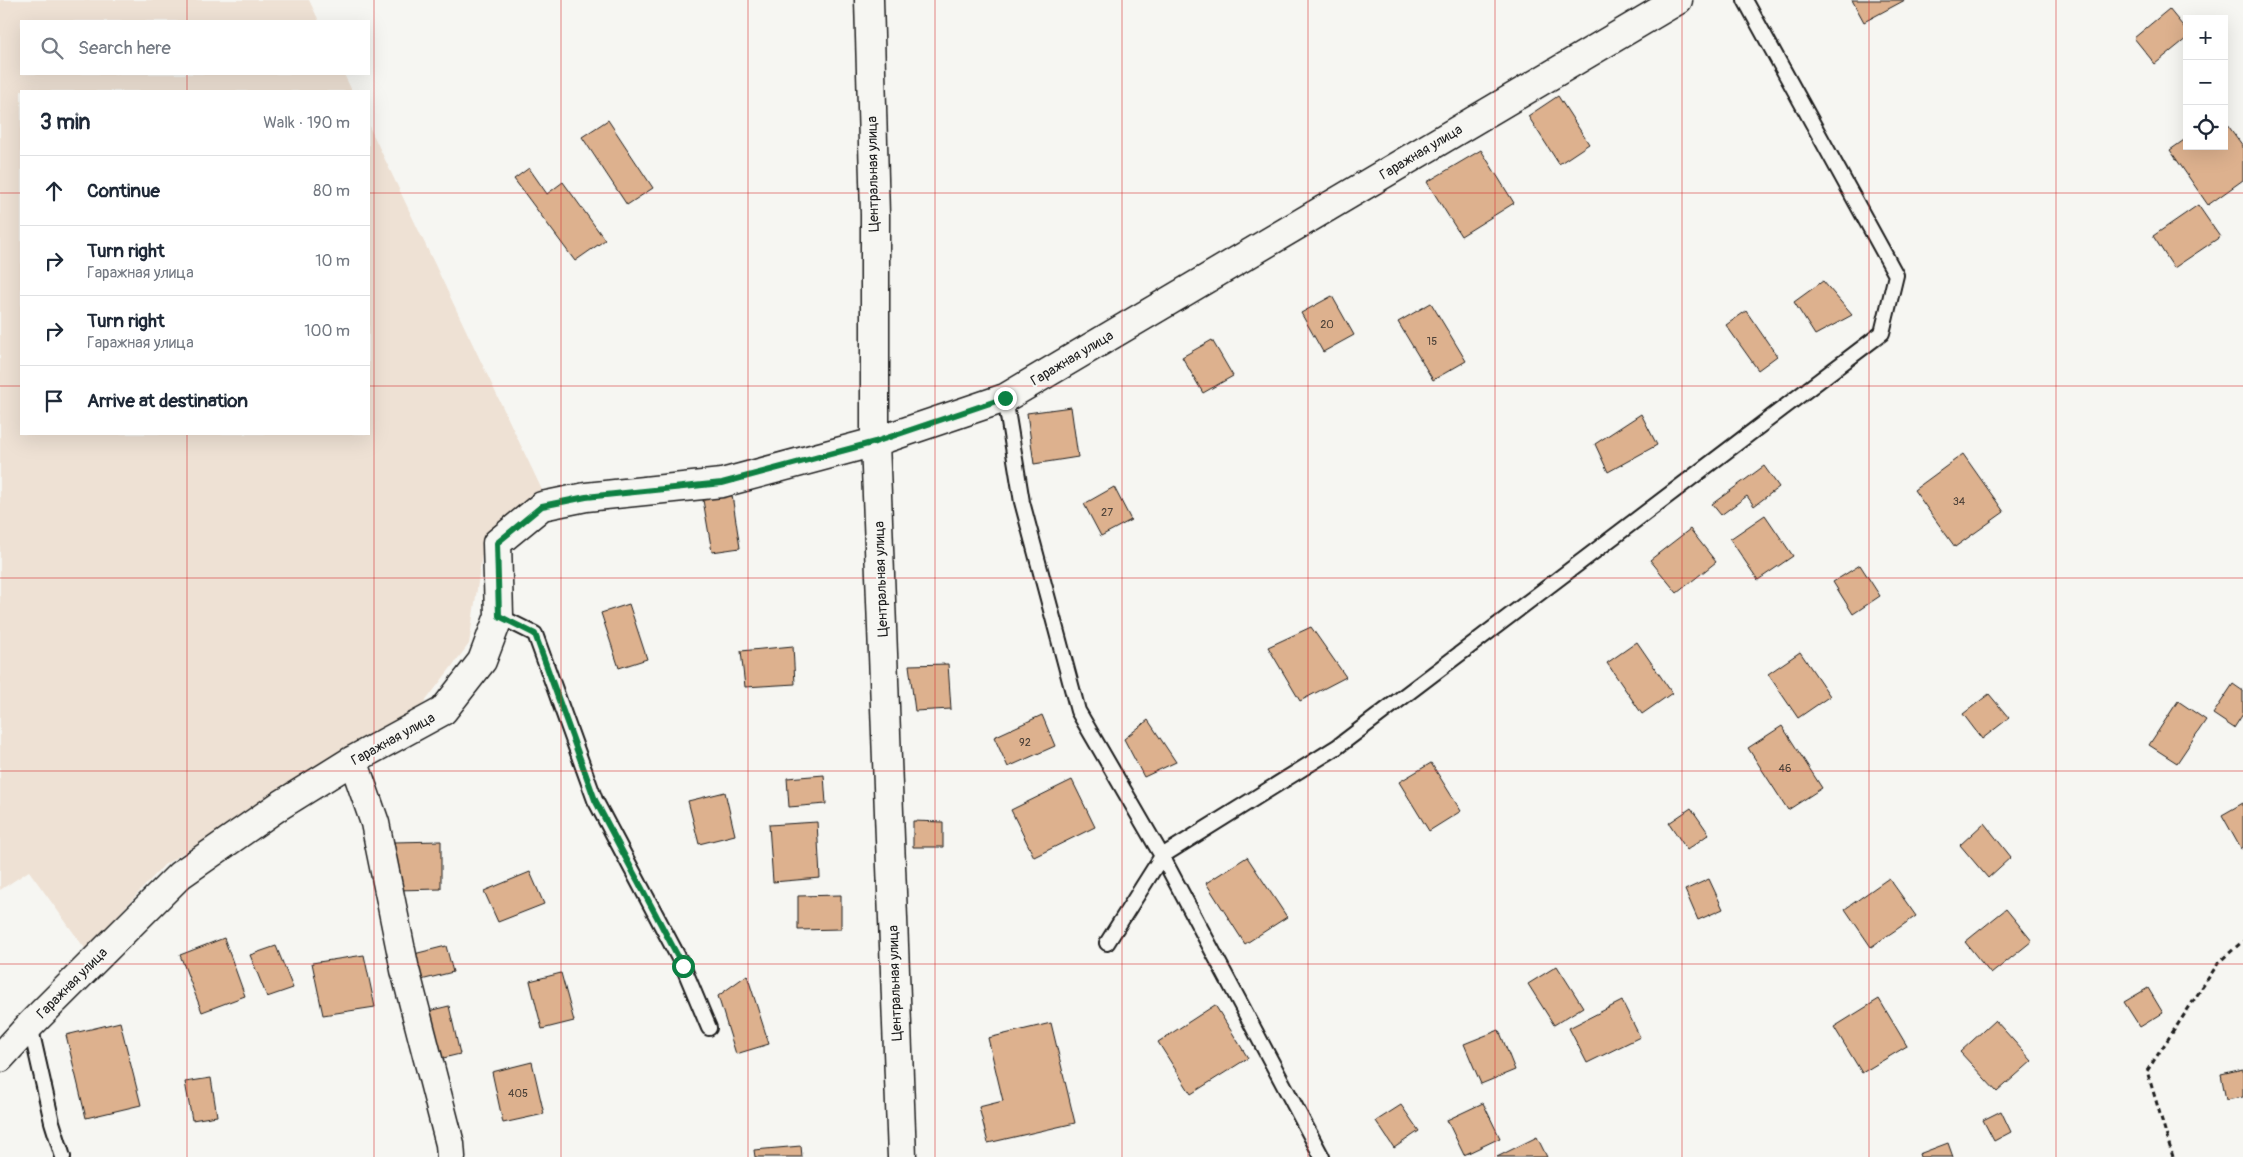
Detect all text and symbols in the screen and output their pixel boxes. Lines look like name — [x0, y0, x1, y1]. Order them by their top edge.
map controls — [2183, 15, 2228, 150]
button: + — [2183, 15, 2228, 60]
search box — [20, 20, 370, 75]
icon: search — [38, 34, 66, 62]
text: Search here — [78, 36, 171, 60]
button: − — [2183, 60, 2228, 105]
button: locate — [2183, 105, 2228, 150]
text: 3 min — [40, 109, 90, 136]
text: Walk · 190 m — [263, 113, 350, 133]
street label: Центральная улица — [863, 116, 883, 232]
street label: Гаражная улица — [1377, 121, 1465, 183]
icon: ahead — [40, 177, 68, 205]
text: Continue — [87, 179, 160, 203]
text: 80 m — [313, 181, 350, 201]
text: Turn right — [87, 239, 165, 263]
icon: right — [40, 247, 68, 275]
text: 10 m — [315, 251, 350, 271]
text: Гаражная улица — [87, 263, 194, 283]
text: Turn right — [87, 309, 165, 333]
icon: right — [40, 317, 68, 345]
house number: 20 — [1320, 318, 1334, 331]
text: 100 m — [304, 321, 350, 341]
street label: Гаражная улица — [1028, 327, 1116, 389]
text: Гаражная улица — [87, 333, 194, 353]
house number: 15 — [1427, 335, 1437, 348]
icon: arrive — [40, 387, 68, 415]
route end — [994, 387, 1017, 410]
text: Arrive at destination — [87, 389, 248, 413]
house number: 34 — [1953, 495, 1966, 508]
house number: 27 — [1101, 506, 1113, 519]
street label: Центральная улица — [870, 521, 892, 637]
street label: Гаражная улица — [348, 709, 438, 769]
house number: 92 — [1019, 736, 1031, 749]
house number: 46 — [1779, 762, 1791, 775]
street label: Центральная улица — [884, 925, 906, 1041]
street label: Гаражная улица — [33, 944, 111, 1022]
route start — [672, 955, 695, 978]
house number: 405 — [508, 1087, 528, 1100]

